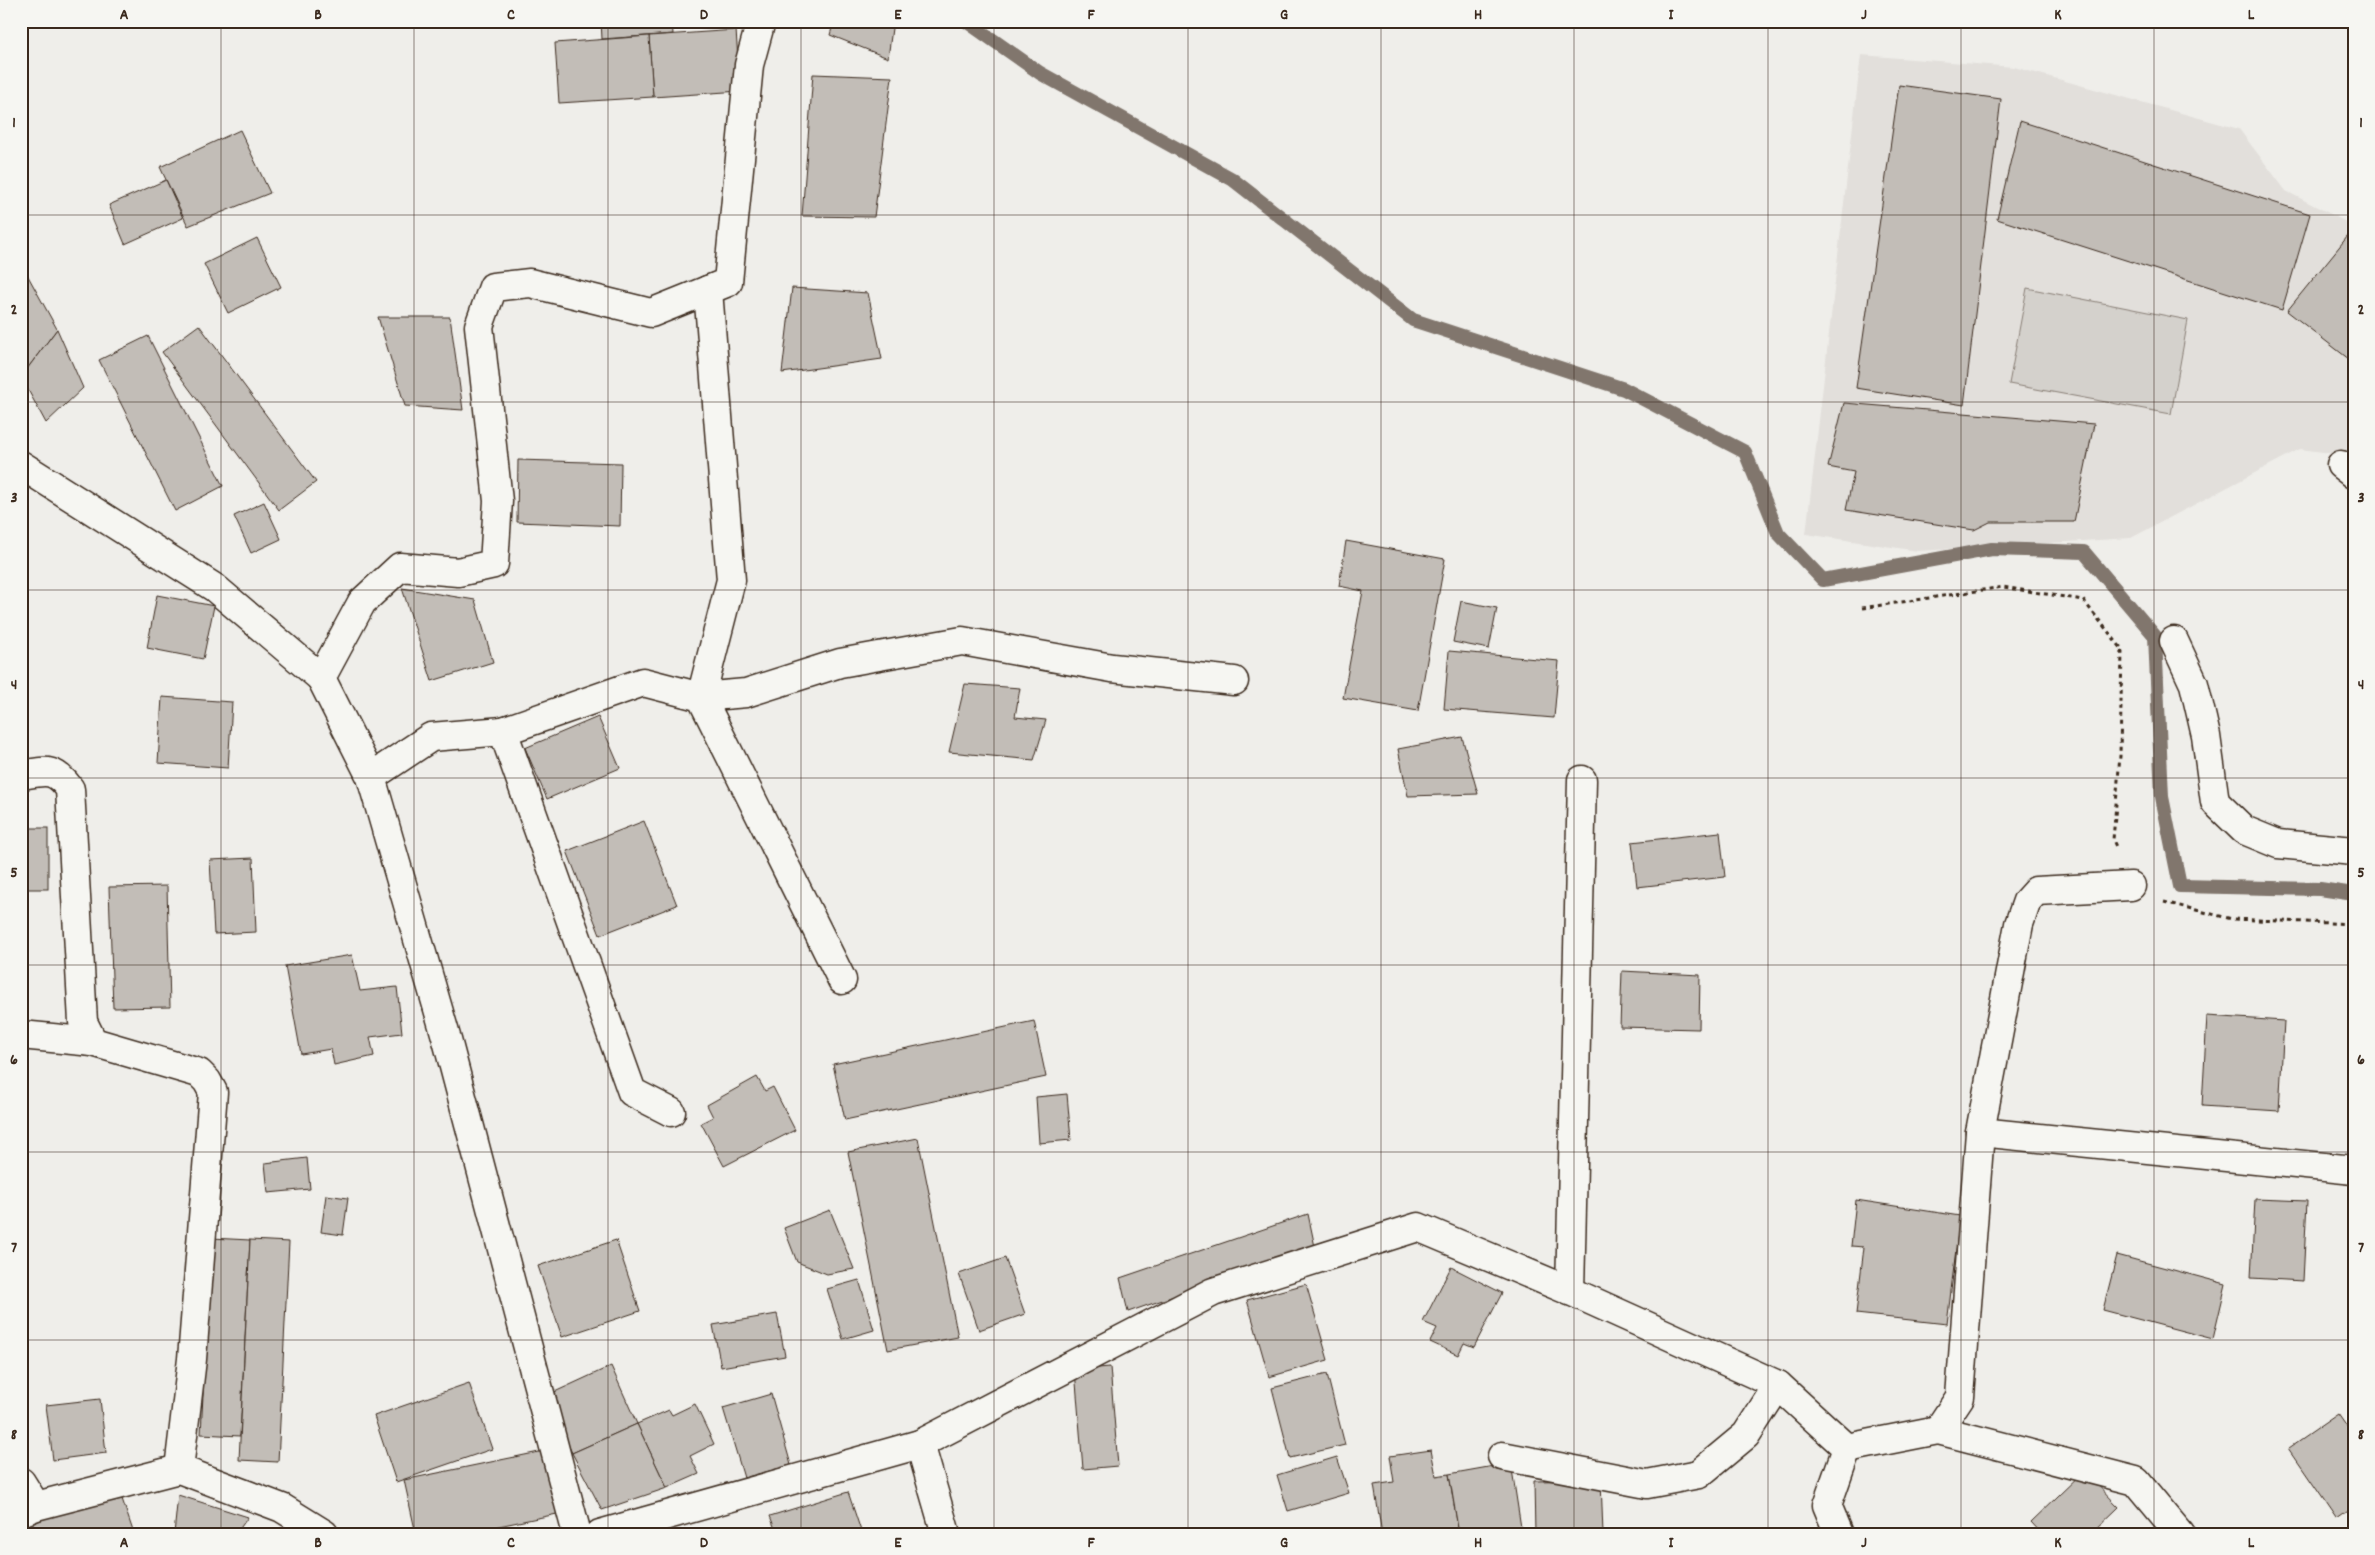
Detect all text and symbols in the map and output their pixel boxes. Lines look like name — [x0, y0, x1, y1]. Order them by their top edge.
text: A — [120, 4, 129, 27]
text: B — [314, 4, 322, 27]
text: C — [507, 4, 515, 27]
text: D — [700, 4, 709, 27]
text: E — [894, 4, 902, 27]
text: F — [1087, 4, 1095, 27]
text: G — [1280, 4, 1288, 27]
text: H — [1474, 4, 1482, 27]
text: I — [1669, 4, 1675, 27]
text: J — [1861, 4, 1867, 27]
text: K — [2054, 4, 2062, 27]
text: L — [2248, 4, 2255, 27]
text: 1 — [12, 112, 16, 135]
text: 1 — [2359, 112, 2363, 135]
text: 2 — [11, 299, 18, 322]
text: 2 — [2358, 299, 2365, 322]
text: 3 — [10, 487, 18, 510]
text: 3 — [2357, 487, 2365, 510]
text: 4 — [11, 674, 17, 697]
text: 4 — [2358, 674, 2364, 697]
text: 5 — [10, 862, 18, 885]
text: 5 — [2357, 862, 2365, 885]
text: 6 — [10, 1049, 18, 1072]
text: 6 — [2357, 1049, 2365, 1072]
text: 7 — [11, 1237, 17, 1260]
text: 7 — [2358, 1237, 2364, 1260]
text: 8 — [11, 1424, 18, 1447]
text: 8 — [2358, 1424, 2365, 1447]
text: A — [120, 1532, 129, 1555]
text: B — [314, 1532, 322, 1555]
text: C — [507, 1532, 515, 1555]
text: D — [700, 1532, 709, 1555]
text: E — [894, 1532, 902, 1555]
text: F — [1087, 1532, 1095, 1555]
text: G — [1280, 1532, 1288, 1555]
text: H — [1474, 1532, 1482, 1555]
text: I — [1669, 1532, 1675, 1555]
text: J — [1861, 1532, 1867, 1555]
text: K — [2054, 1532, 2062, 1555]
text: L — [2248, 1532, 2255, 1555]

